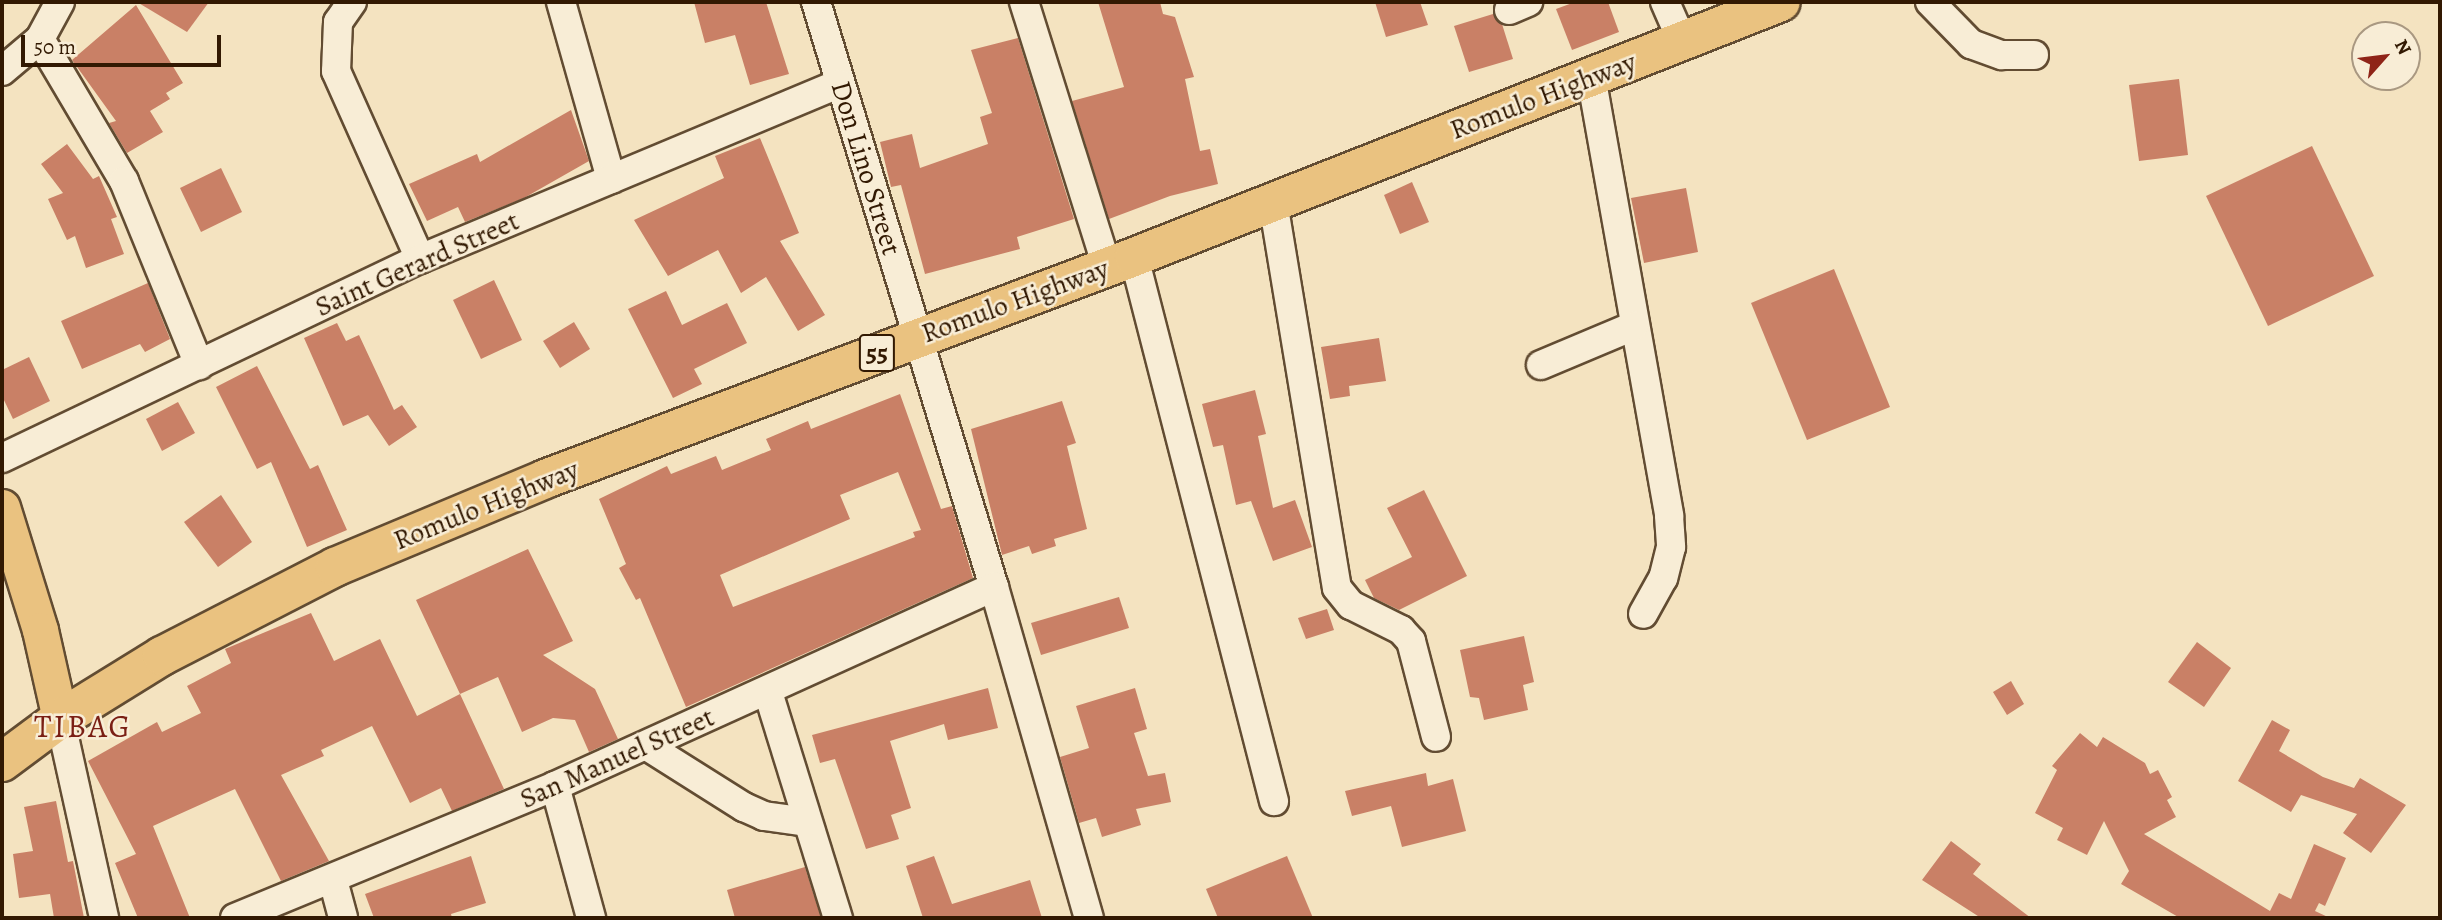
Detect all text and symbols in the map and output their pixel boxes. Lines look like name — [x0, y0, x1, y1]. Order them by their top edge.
scale bar — [24, 21, 224, 65]
north arrow — [2351, 21, 2421, 91]
text: 50 m — [34, 33, 76, 61]
text: N — [2388, 35, 2418, 59]
street label: Romulo Highway — [1445, 45, 1641, 147]
street label: Don Lino Street — [824, 77, 908, 259]
street label: Saint Gerard Street — [310, 204, 524, 324]
street label: Romulo Highway — [917, 252, 1113, 350]
road number: 55 — [858, 330, 896, 376]
street label: Romulo Highway — [389, 453, 583, 557]
street label: San Manuel Street — [515, 700, 719, 816]
district label: TIBAG — [35, 707, 131, 745]

